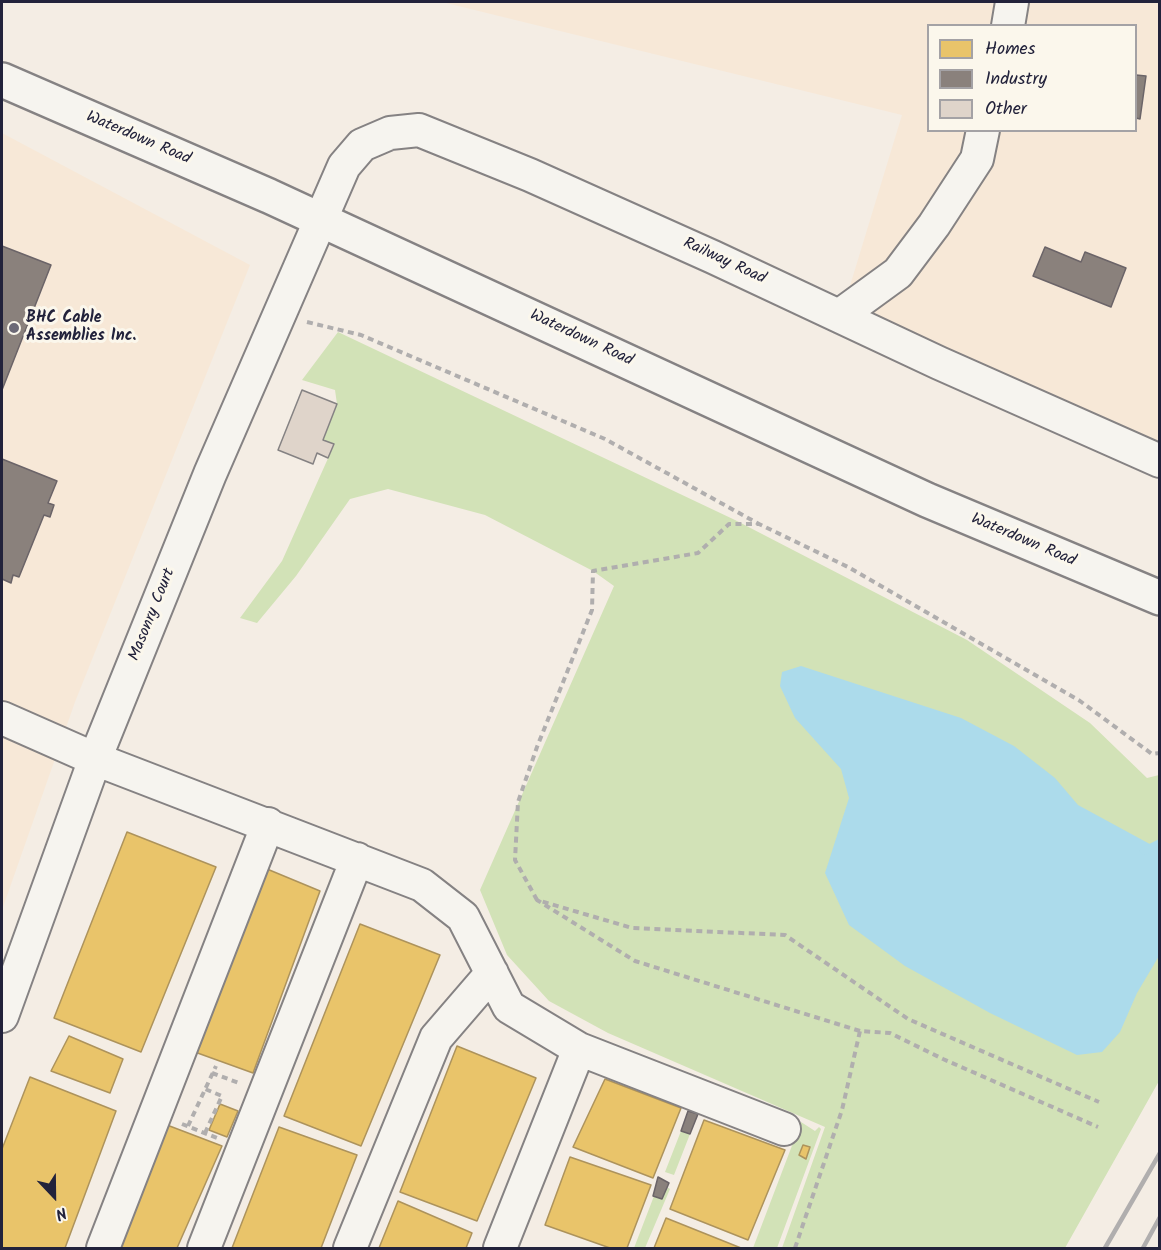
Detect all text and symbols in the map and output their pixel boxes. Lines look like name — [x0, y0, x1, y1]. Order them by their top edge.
legend — [927, 24, 1137, 132]
text: Homes — [985, 35, 1035, 64]
text: Industry — [985, 65, 1047, 94]
text: Other — [985, 95, 1027, 124]
street label: Waterdown Road — [83, 108, 193, 170]
street label: Railway Road — [680, 235, 768, 289]
street label: Waterdown Road — [526, 307, 636, 371]
place label: BHC Cable Assemblies Inc. — [26, 309, 136, 347]
marker: BHC Cable Assemblies Inc. — [7, 321, 21, 335]
street label: Waterdown Road — [968, 510, 1078, 572]
street label: Masonry Court — [126, 566, 180, 664]
north arrow — [24, 1166, 84, 1226]
text: N — [52, 1200, 70, 1227]

